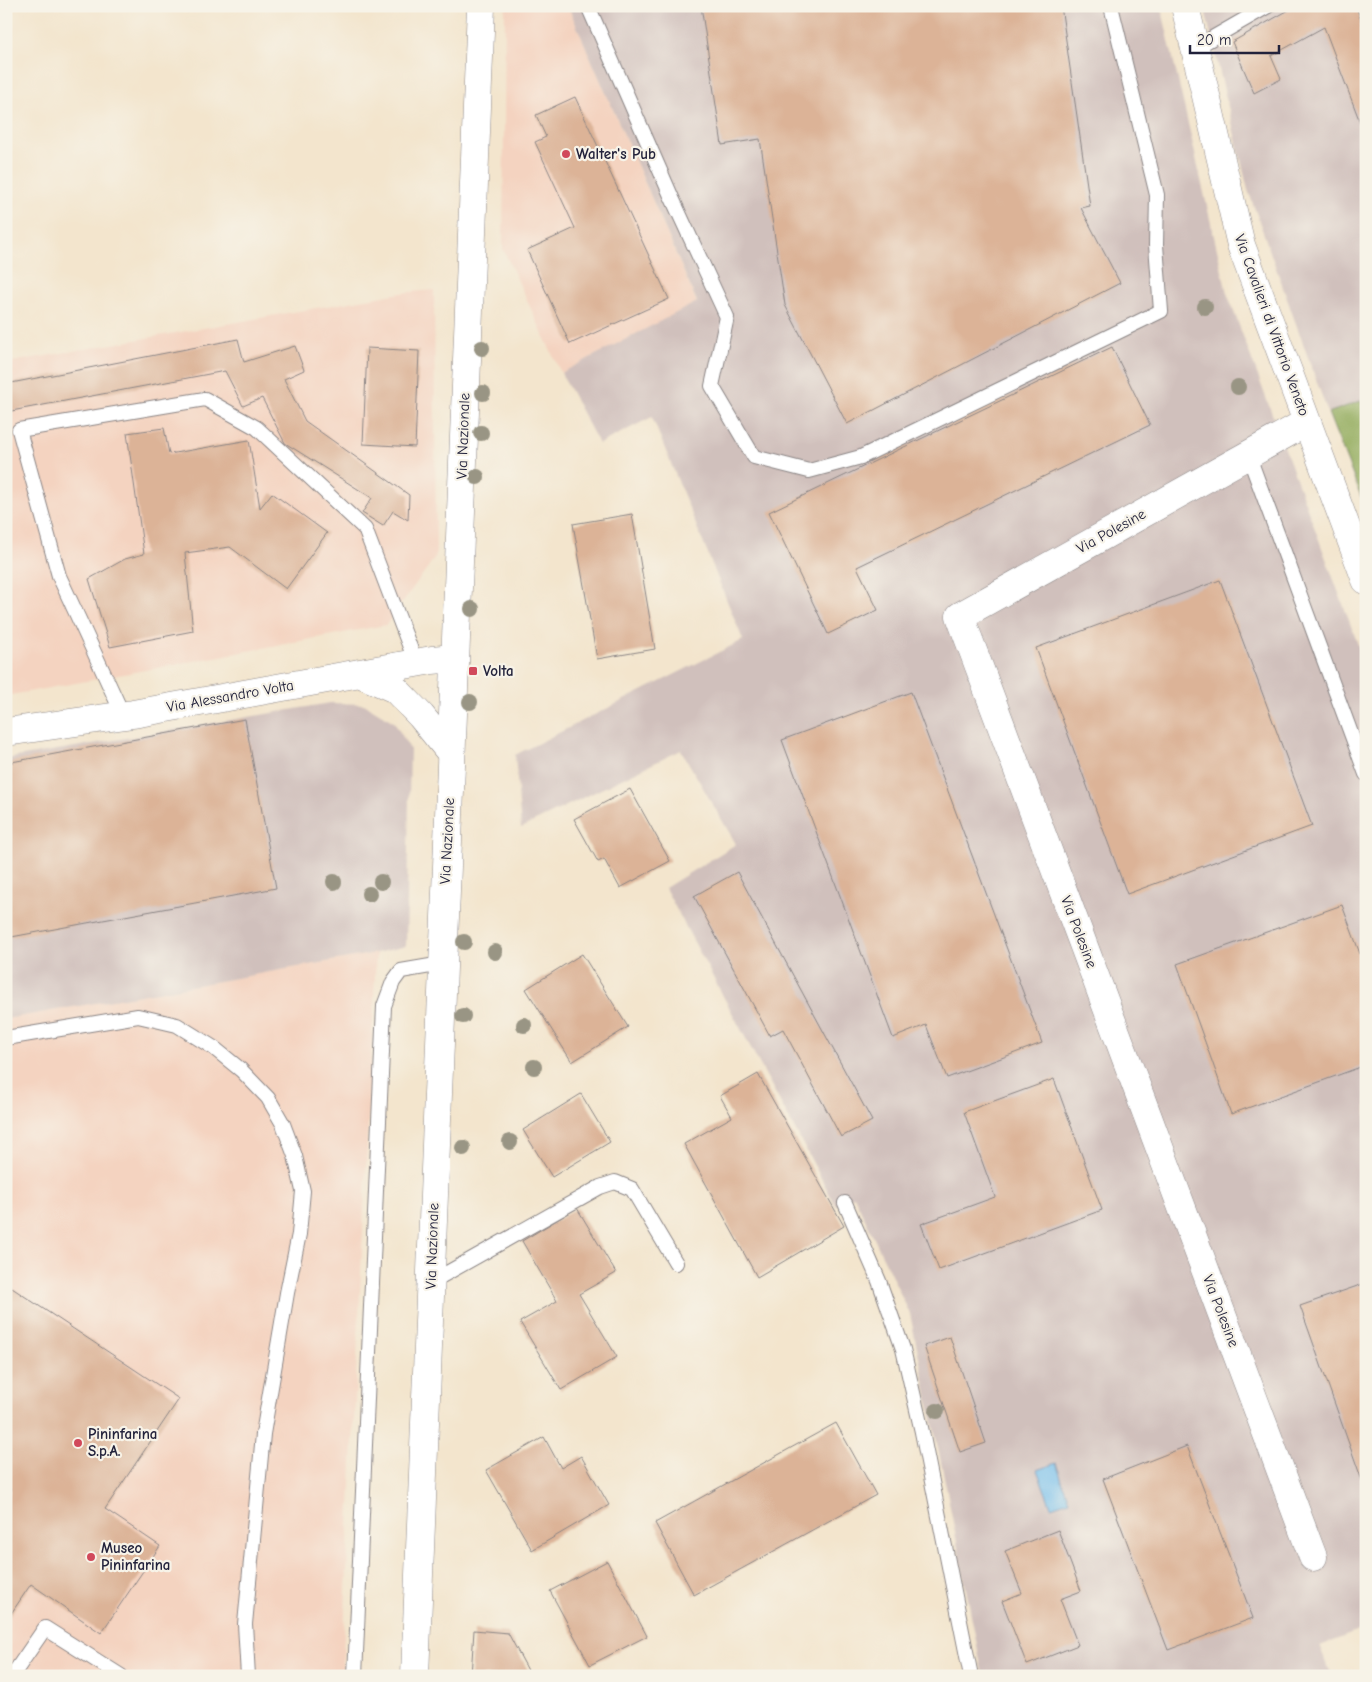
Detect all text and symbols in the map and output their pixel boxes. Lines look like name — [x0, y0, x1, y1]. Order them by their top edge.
scale bar — [1190, 22, 1278, 54]
text: 20 m — [1197, 31, 1231, 49]
place label: Walter's Pub — [576, 145, 656, 163]
marker: Walter's Pub — [560, 148, 572, 160]
street label: Via Cavalieri di Vittorio Veneto — [1231, 232, 1313, 418]
street label: Via Nazionale — [452, 392, 474, 480]
street label: Via Polesine — [1073, 504, 1149, 557]
place label: Volta — [483, 662, 514, 680]
marker: Volta — [467, 665, 479, 677]
street label: Via Alessandro Volta — [165, 676, 295, 716]
street label: Via Nazionale — [436, 797, 458, 885]
street label: Via Polesine — [1057, 893, 1101, 971]
street label: Via Nazionale — [421, 1202, 443, 1290]
street label: Via Polesine — [1199, 1272, 1243, 1350]
place label: Pininfarina S.p.A. — [88, 1425, 157, 1460]
marker: Pininfarina S.p.A. — [72, 1437, 84, 1449]
place label: Museo Pininfarina — [101, 1539, 170, 1574]
marker: Museo Pininfarina — [85, 1551, 97, 1563]

